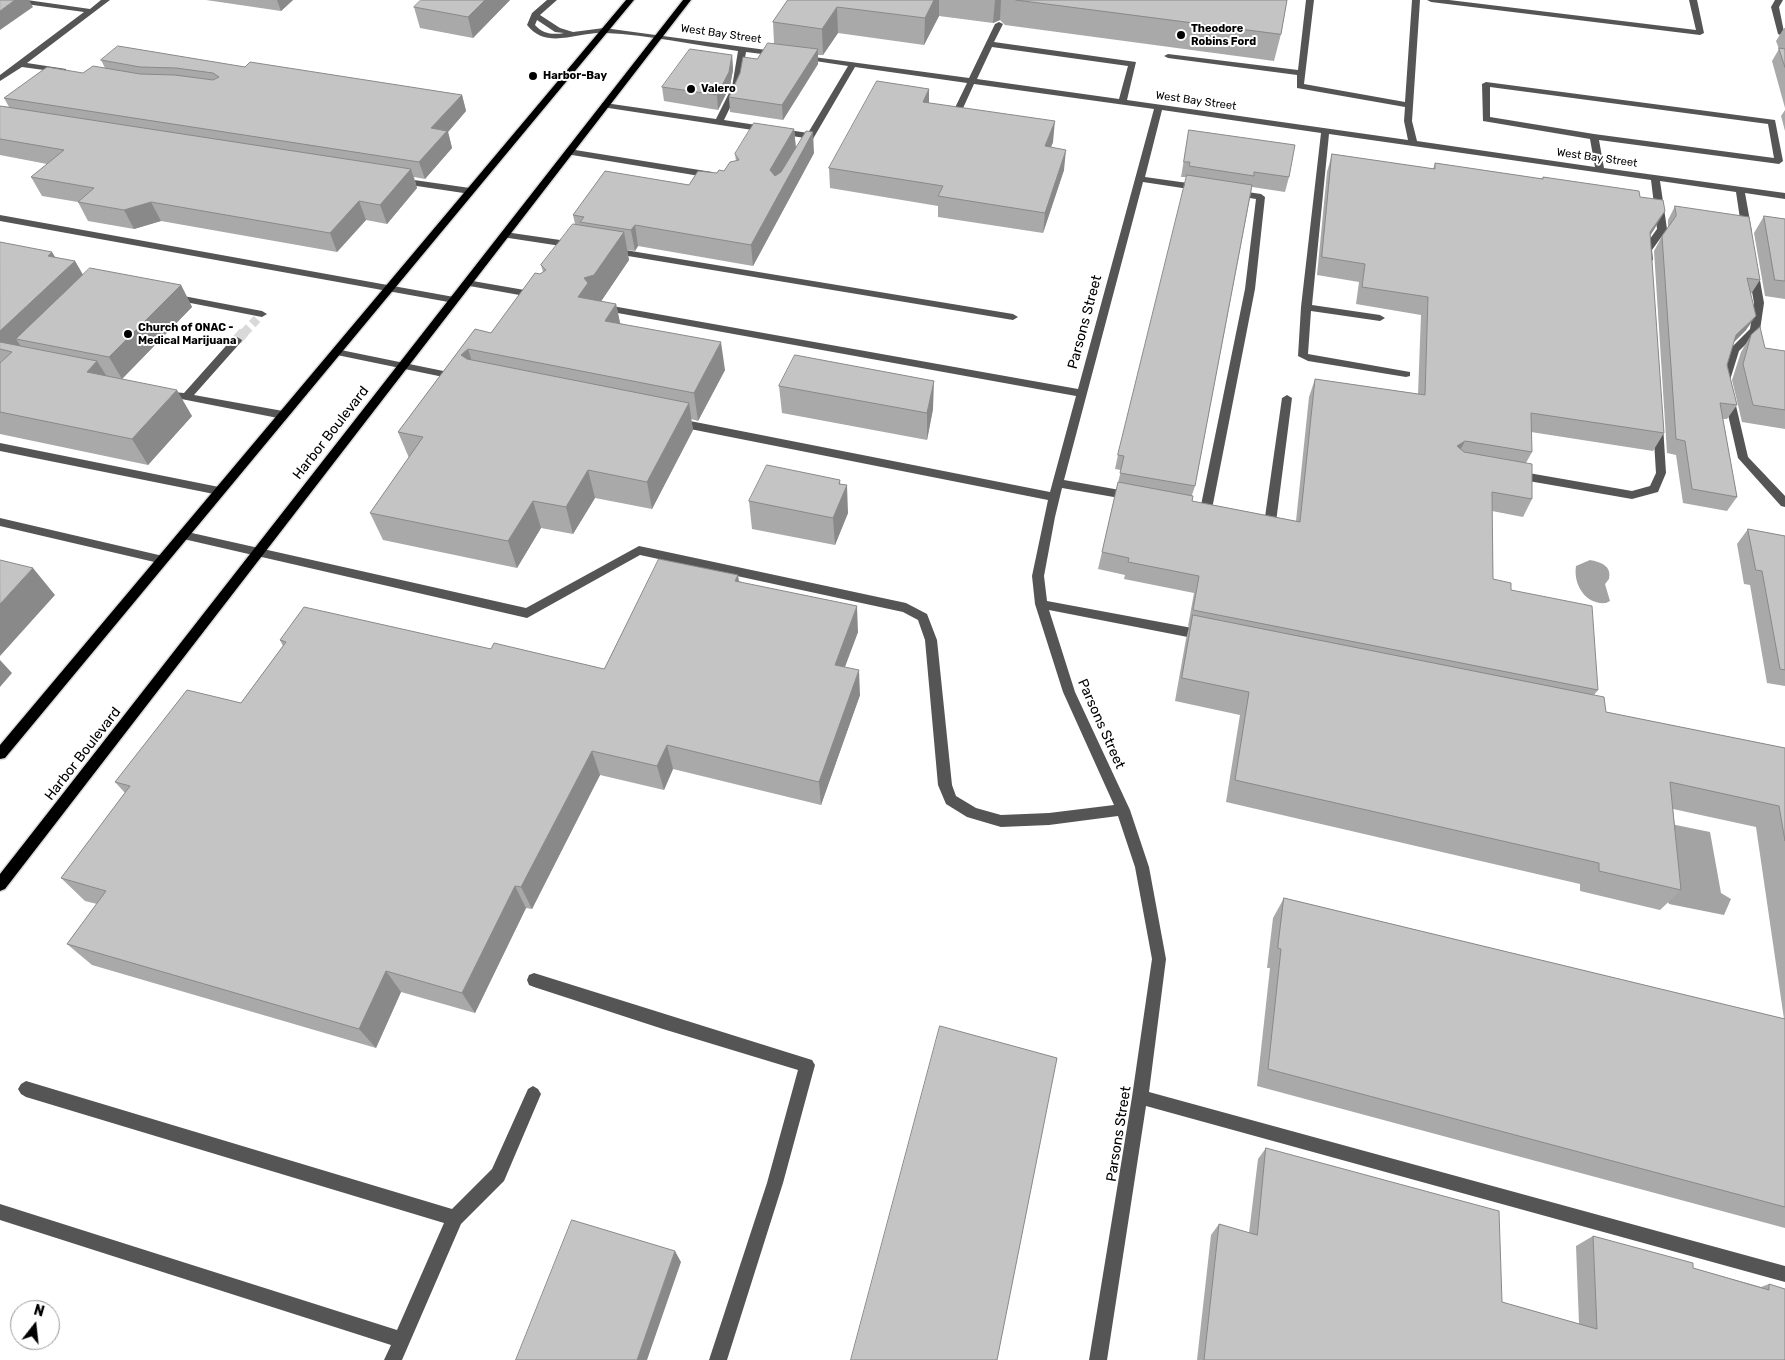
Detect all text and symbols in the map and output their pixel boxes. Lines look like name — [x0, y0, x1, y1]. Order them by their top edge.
street label: West Bay Street — [680, 22, 762, 46]
place label: Theodore Robins Ford — [1191, 22, 1256, 48]
marker: Theodore Robins Ford — [1175, 29, 1187, 41]
place label: Harbor-Bay — [543, 69, 607, 83]
marker: Harbor-Bay — [527, 70, 539, 82]
place label: Valero — [701, 82, 736, 96]
marker: Valero — [685, 83, 697, 95]
street label: West Bay Street — [1155, 89, 1237, 113]
street label: West Bay Street — [1556, 146, 1638, 170]
street label: Parsons Street — [1064, 273, 1106, 371]
place label: Church of ONAC - Medical Marijuana — [138, 321, 236, 347]
marker: Church of ONAC - Medical Marijuana — [122, 328, 134, 340]
street label: Harbor Boulevard — [289, 383, 373, 483]
street label: Parsons Street — [1074, 676, 1128, 772]
street label: Harbor Boulevard — [41, 704, 125, 804]
street label: Parsons Street — [1103, 1085, 1135, 1183]
north arrow — [10, 1300, 60, 1350]
text: N — [32, 1301, 46, 1321]

